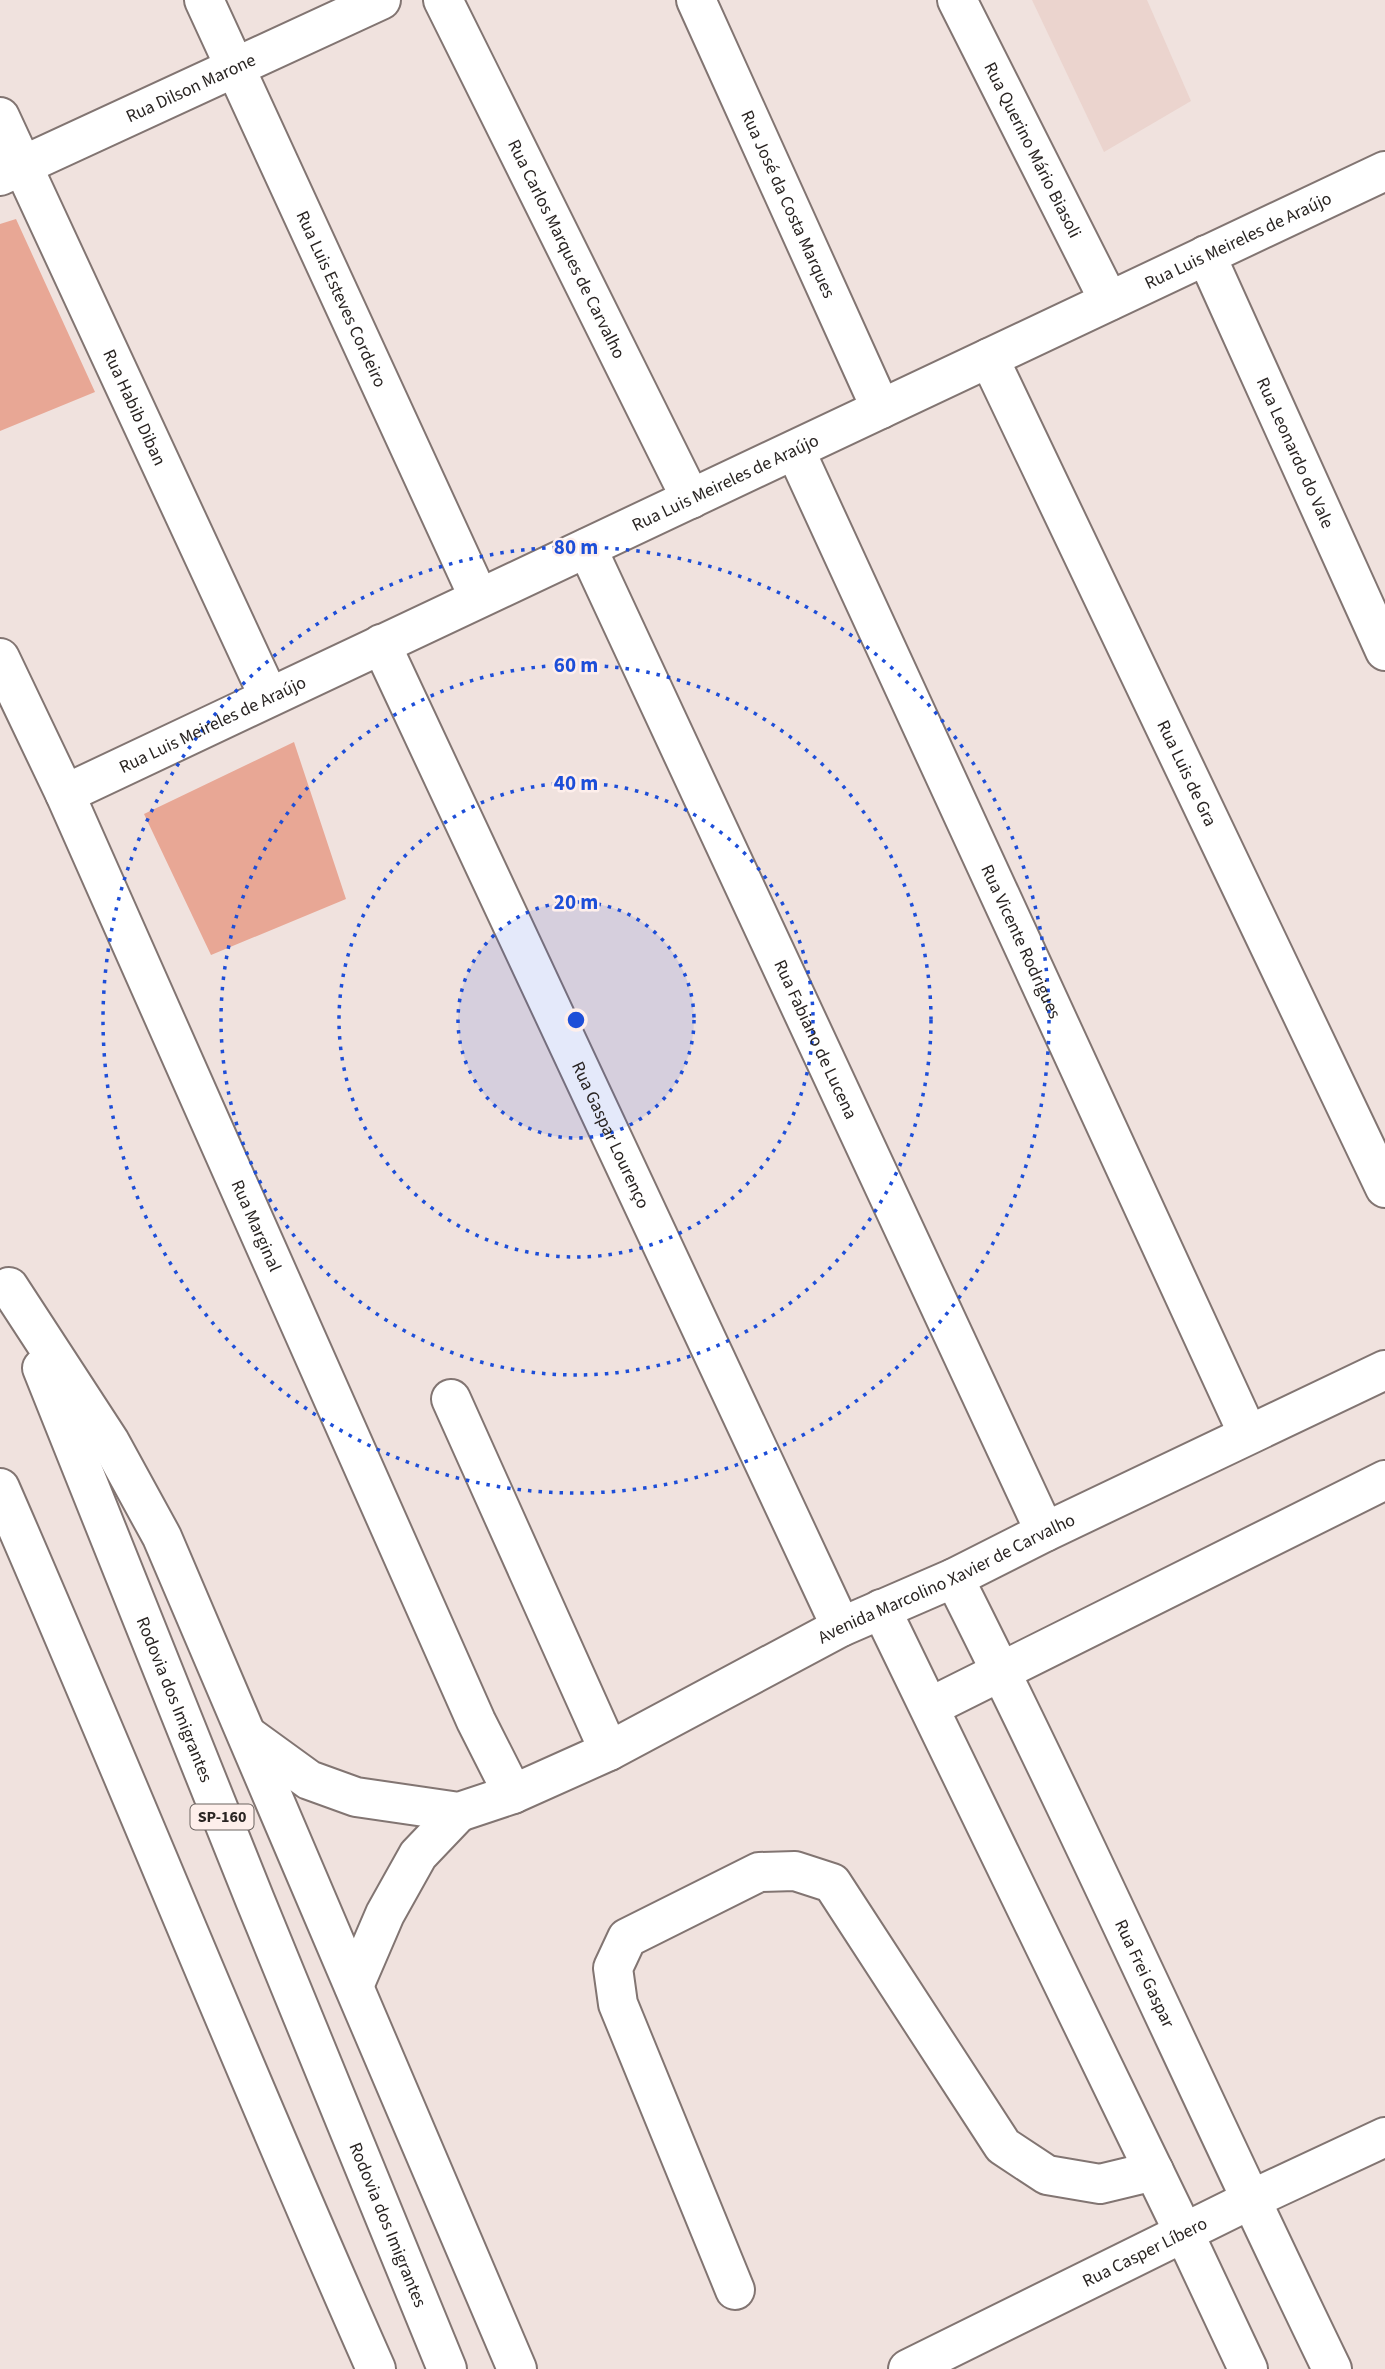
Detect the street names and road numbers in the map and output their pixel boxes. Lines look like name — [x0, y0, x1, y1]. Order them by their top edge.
street label: Rua Dilson Marone — [122, 47, 260, 129]
street label: Rua Querino Mário Biasoli — [978, 58, 1088, 242]
street label: Rua José da Costa Marques — [735, 106, 842, 302]
street label: Rua Carlos Marques de Carvalho — [502, 135, 632, 363]
street label: Rua Luis Meireles de Araújo — [1140, 186, 1336, 295]
street label: Rua Luis Esteves Cordeiro — [290, 206, 393, 391]
street label: Rua Habib Diban — [97, 345, 172, 470]
street label: Rua Leonardo do Vale — [1250, 373, 1340, 532]
street label: Rua Luis Meireles de Araújo — [628, 428, 823, 537]
street label: Rua Luis Meireles de Araújo — [115, 670, 310, 779]
street label: Rua Luis de Gra — [1151, 716, 1223, 831]
street label: Rua Vicente Rodrigues — [975, 860, 1068, 1023]
street label: Rua Fabiano de Lucena — [768, 955, 864, 1123]
street label: Rua Gaspar Lourenço — [566, 1057, 656, 1213]
street label: Rua Marginal — [225, 1176, 288, 1276]
street label: Avenida Marcolino Xavier de Carvalho — [813, 1507, 1079, 1650]
street label: Rodovia dos Imigrantes — [130, 1613, 219, 1786]
road number: SP-160 — [190, 1804, 254, 1829]
street label: Rua Frei Gaspar — [1109, 1915, 1181, 2032]
street label: Rodovia dos Imigrantes — [343, 2139, 433, 2311]
street label: Rua Casper Líbero — [1078, 2211, 1211, 2293]

